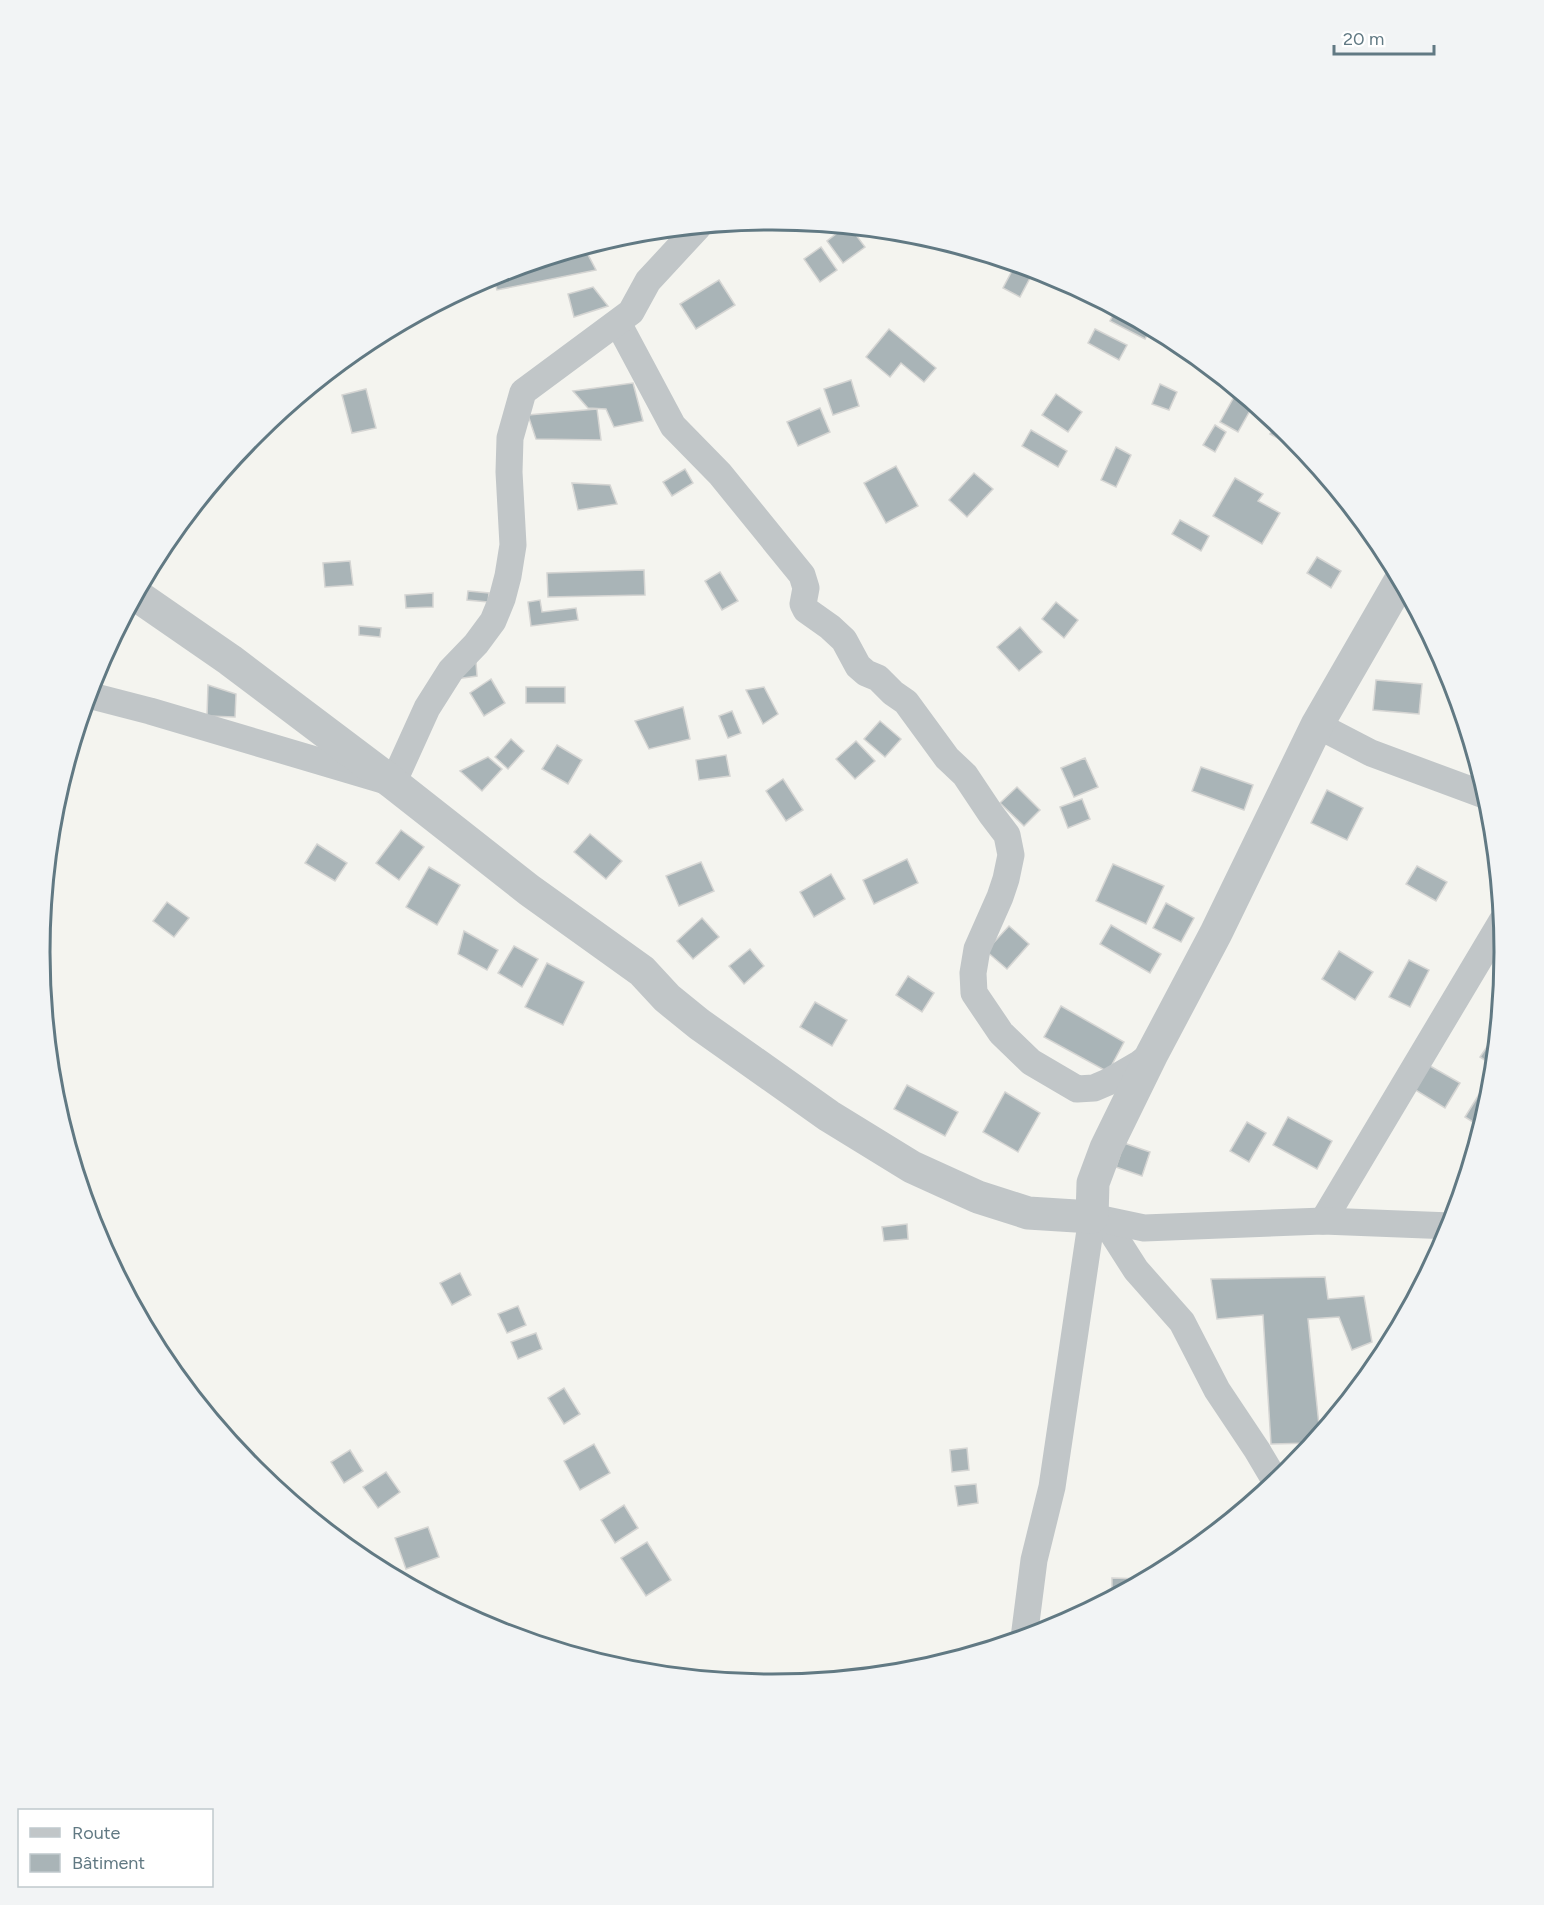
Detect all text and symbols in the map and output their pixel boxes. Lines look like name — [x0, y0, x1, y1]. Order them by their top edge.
scale bar — [1334, 18, 1434, 56]
text: 20 m — [1343, 28, 1384, 50]
legend — [18, 1809, 213, 1887]
text: Route — [72, 1822, 121, 1844]
text: Bâtiment — [72, 1852, 145, 1874]

